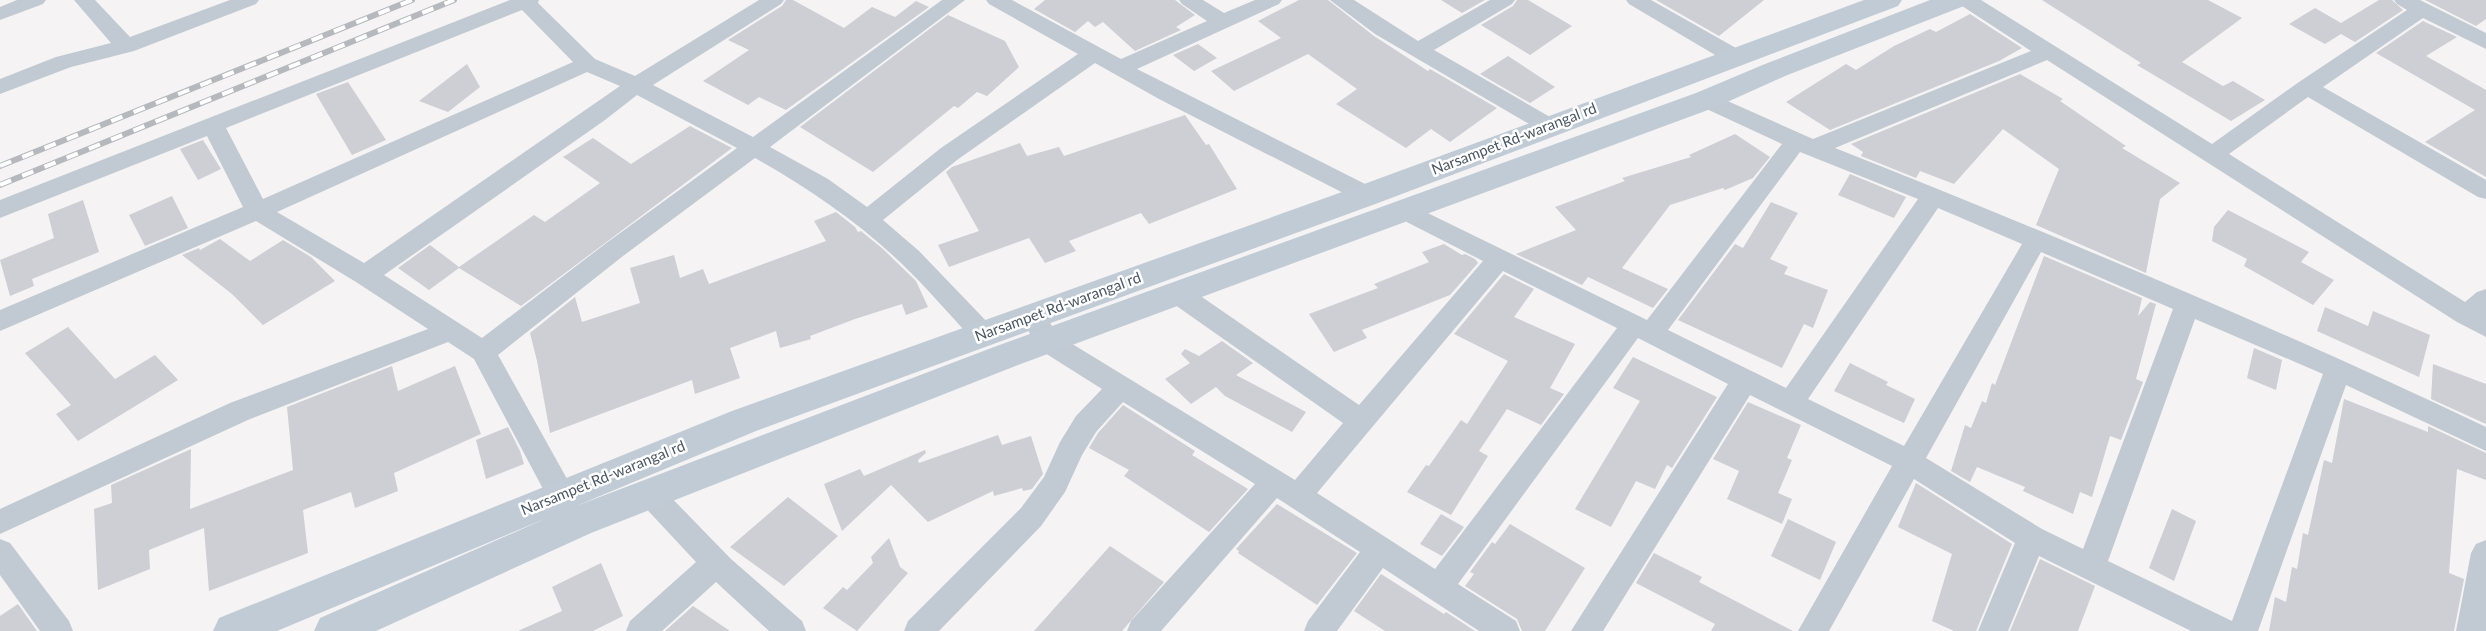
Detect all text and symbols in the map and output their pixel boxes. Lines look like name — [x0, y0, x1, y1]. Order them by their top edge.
street label: Narsampet Rd-warangal rd — [1429, 98, 1599, 178]
street label: Narsampet Rd-warangal rd — [972, 268, 1143, 345]
street label: Narsampet Rd-warangal rd — [518, 436, 687, 518]

